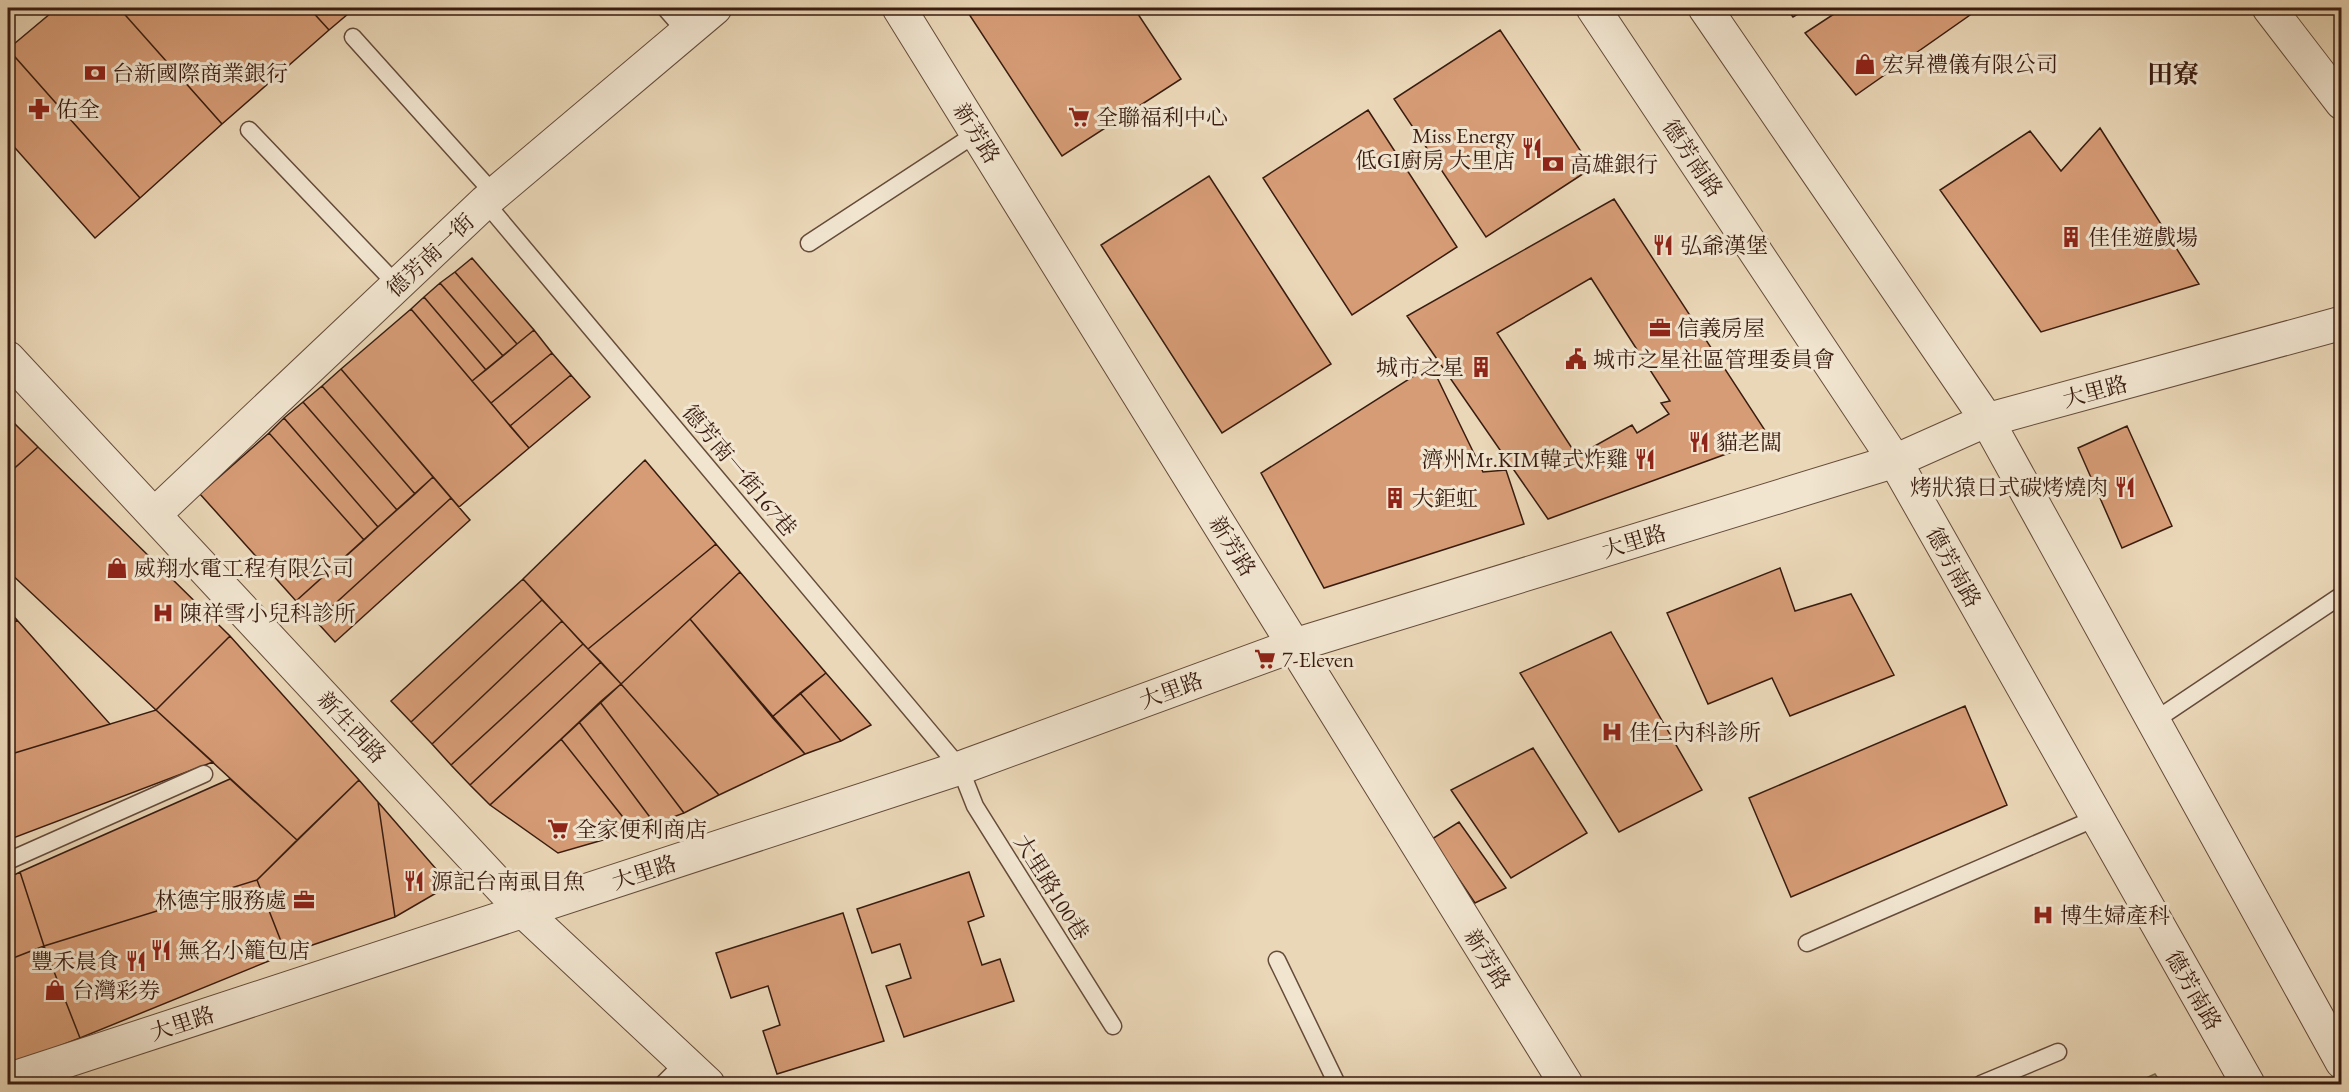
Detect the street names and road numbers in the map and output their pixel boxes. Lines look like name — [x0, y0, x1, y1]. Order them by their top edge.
street label: 新芳路 — [947, 98, 1006, 169]
street label: 德芳南路 — [1656, 114, 1729, 203]
street label: 德芳南一街 — [380, 207, 480, 303]
street label: 大里路 — [2059, 369, 2131, 414]
street label: 德芳南一街167巷 — [676, 398, 803, 542]
street label: 新芳路 — [1203, 511, 1262, 582]
street label: 大里路 — [1598, 518, 1670, 565]
street label: 德芳南路 — [1920, 522, 1988, 613]
street label: 大里路 — [1135, 666, 1207, 715]
street label: 新生西路 — [311, 685, 392, 769]
street label: 大里路100巷 — [1008, 829, 1096, 946]
street label: 大里路 — [608, 848, 680, 896]
street label: 新芳路 — [1458, 924, 1517, 995]
street label: 德芳南路 — [2159, 945, 2228, 1036]
street label: 大里路 — [146, 999, 218, 1047]

